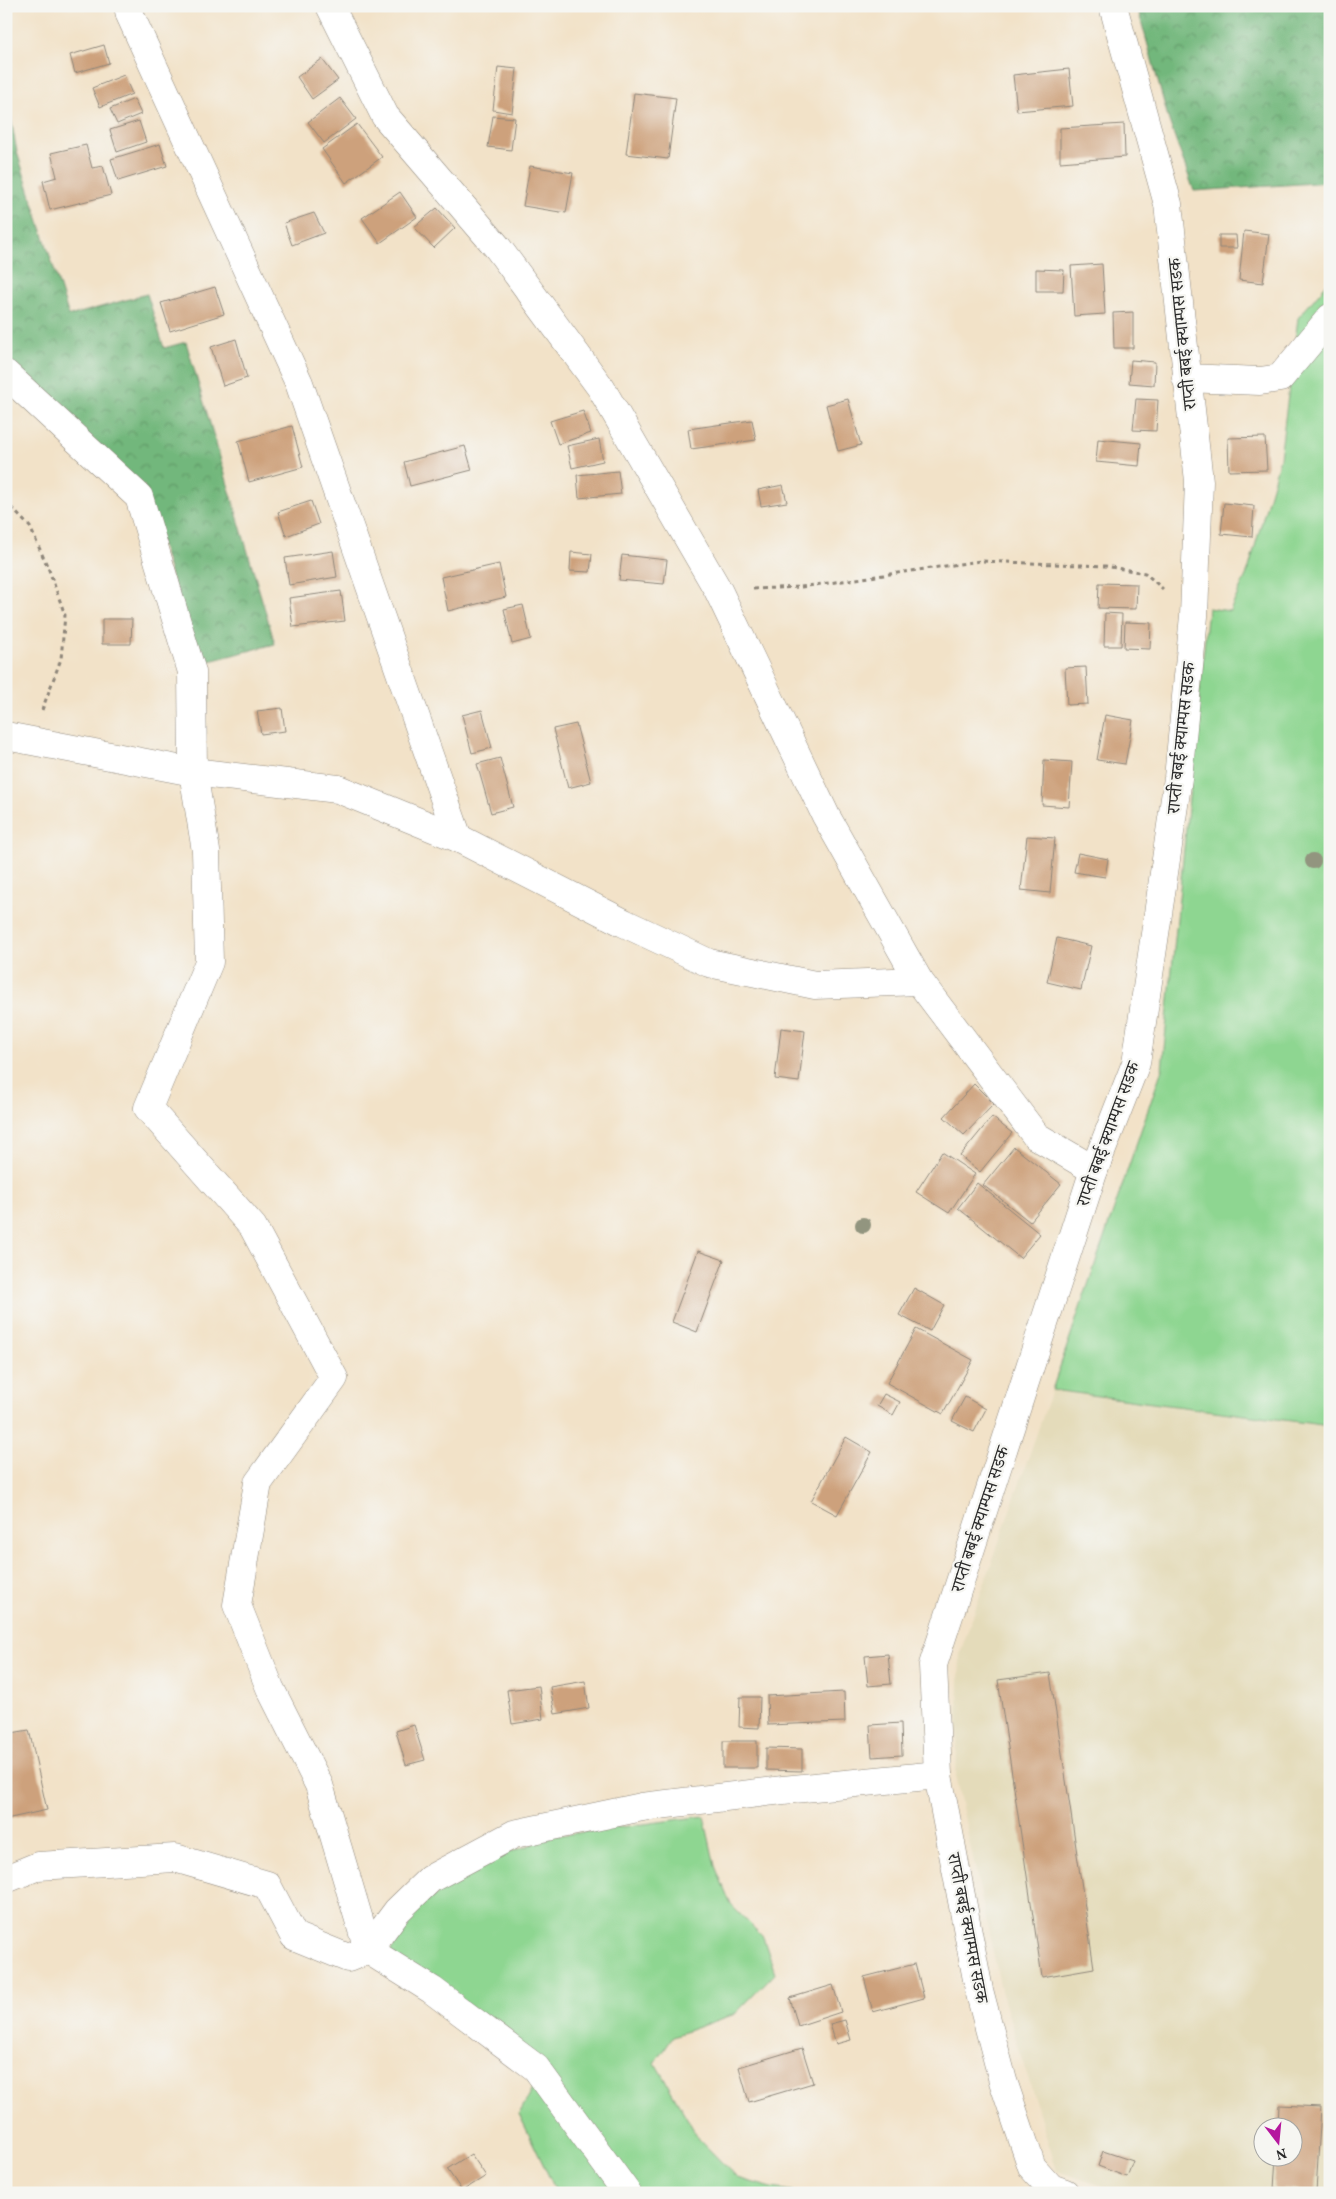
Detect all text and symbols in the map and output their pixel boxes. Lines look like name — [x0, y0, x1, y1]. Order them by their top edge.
street label: राप्ती बबई क्याम्पस सडक — [1163, 255, 1204, 412]
street label: राप्ती बबई क्याम्पस सडक — [1162, 660, 1203, 816]
street label: राप्ती बबई क्याम्पस सडक — [1071, 1057, 1148, 1211]
street label: राप्ती बबई क्याम्पस सडक — [946, 1442, 1017, 1597]
street label: राप्ती बबई क्याम्पस सडक — [940, 1850, 994, 2007]
north arrow — [1254, 2116, 1304, 2166]
text: N — [1274, 2143, 1289, 2164]

